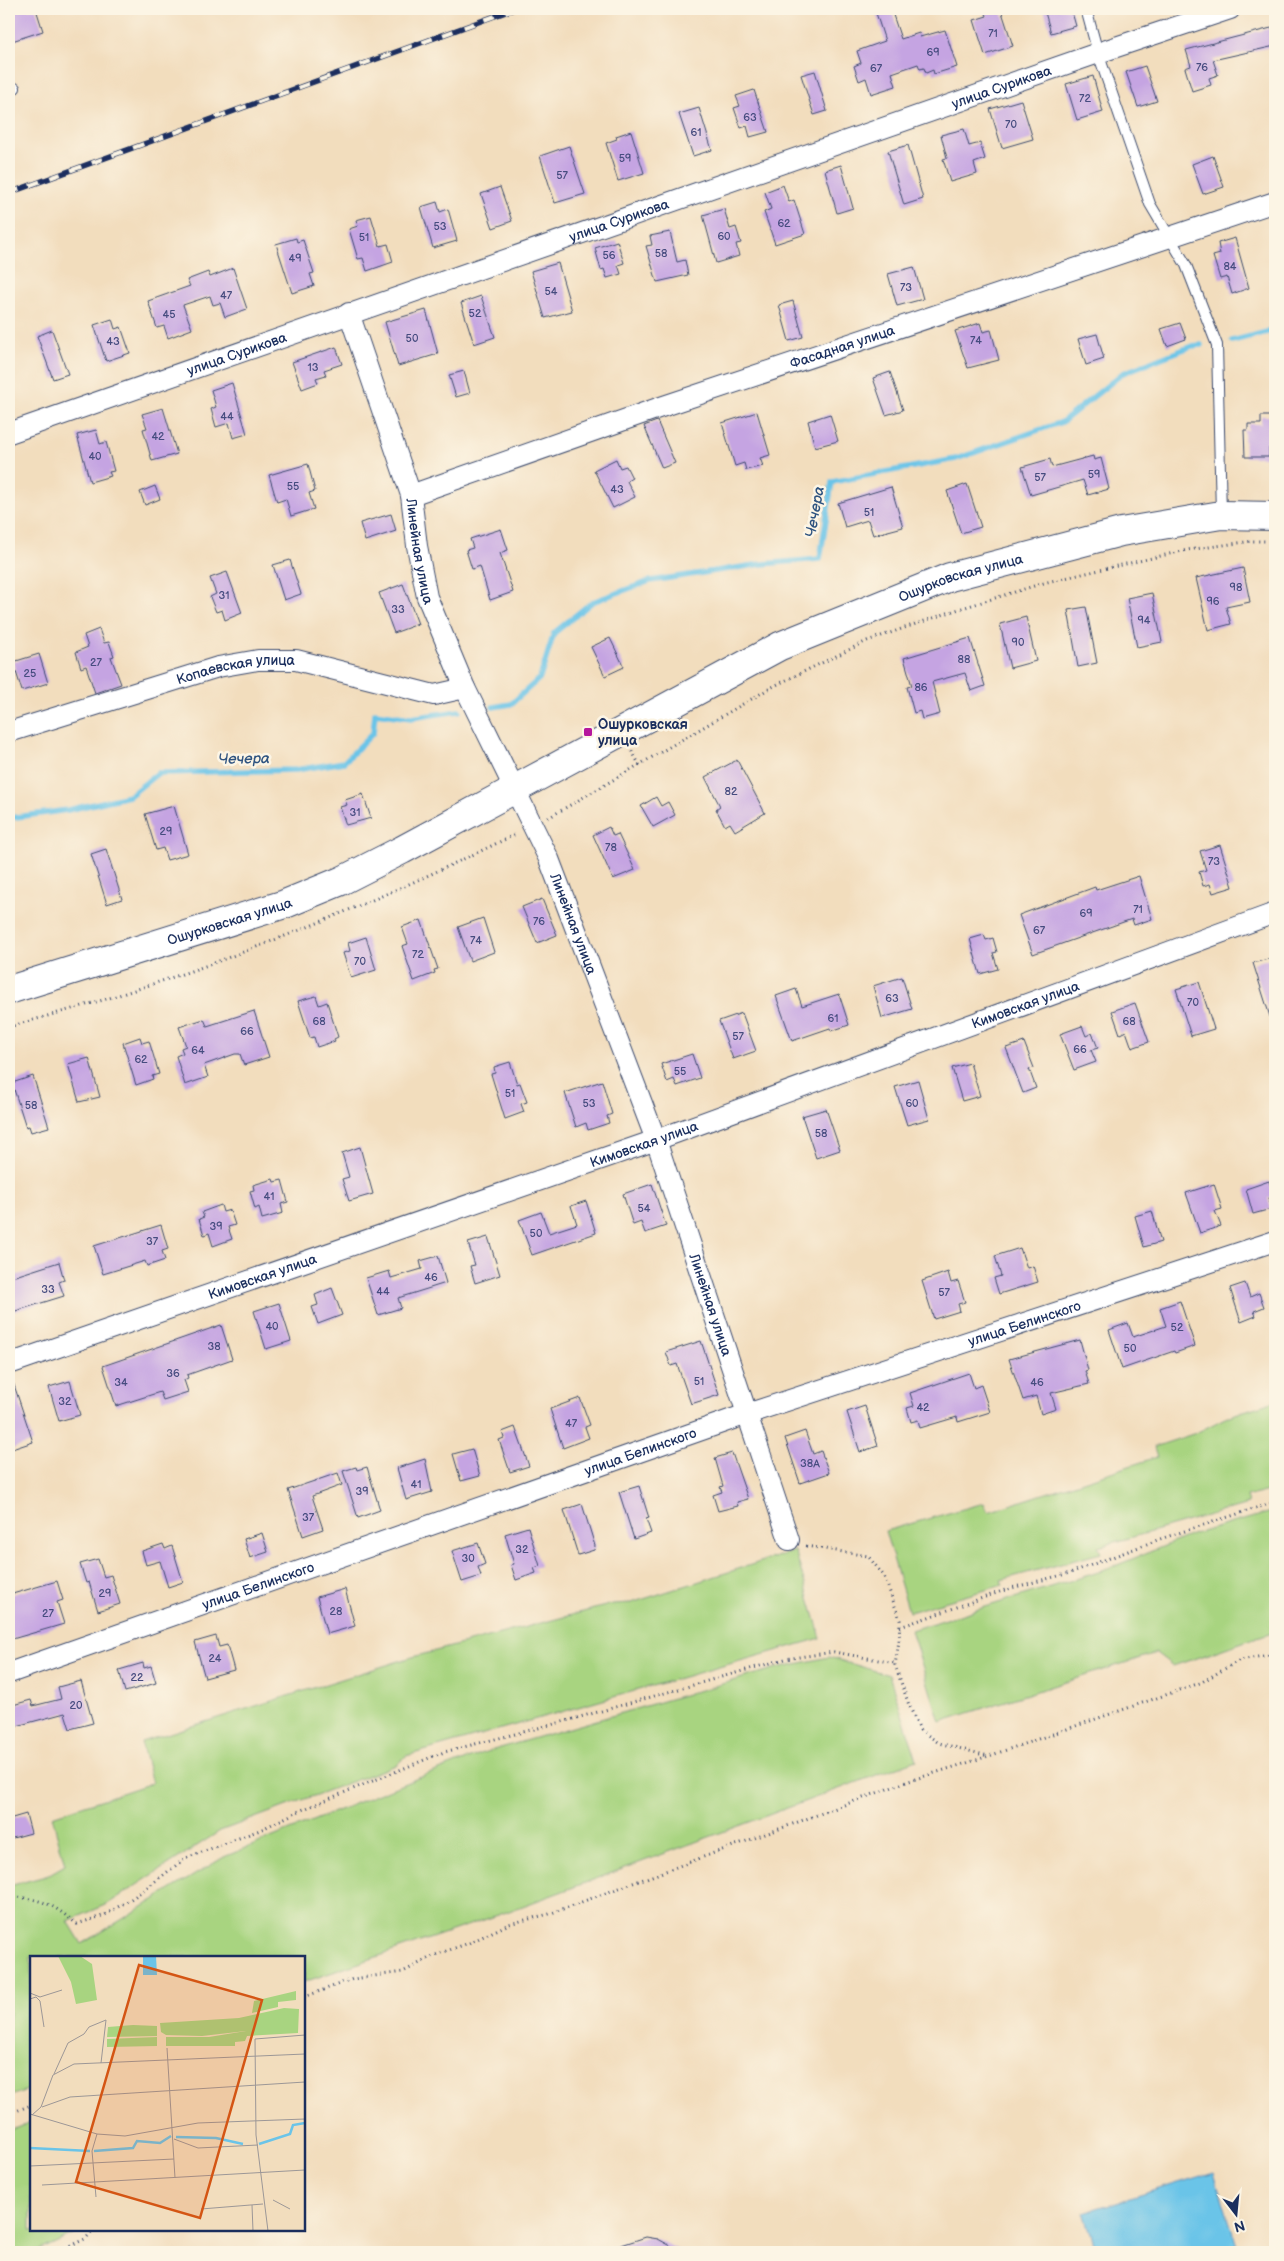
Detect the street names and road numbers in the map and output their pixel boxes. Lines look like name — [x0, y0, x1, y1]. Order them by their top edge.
street label: улица Сурикова — [949, 61, 1054, 112]
street label: улица Сурикова — [567, 195, 672, 245]
street label: Фасадная улица — [788, 321, 897, 372]
street label: улица Сурикова — [184, 328, 289, 379]
street label: Линейная улица — [403, 496, 438, 607]
street label: Ошурковская улица — [896, 550, 1025, 606]
street label: Копаевская улица — [174, 652, 296, 688]
street label: Линейная улица — [546, 870, 601, 977]
street label: Ошурковская улица — [165, 893, 295, 949]
street label: Кимовская улица — [969, 977, 1082, 1032]
street label: Кимовская улица — [588, 1117, 701, 1171]
street label: Кимовская улица — [206, 1249, 319, 1303]
street label: Линейная улица — [686, 1250, 736, 1359]
street label: улица Белинского — [966, 1297, 1083, 1350]
street label: улица Белинского — [582, 1424, 699, 1479]
street label: улица Белинского — [200, 1558, 316, 1613]

